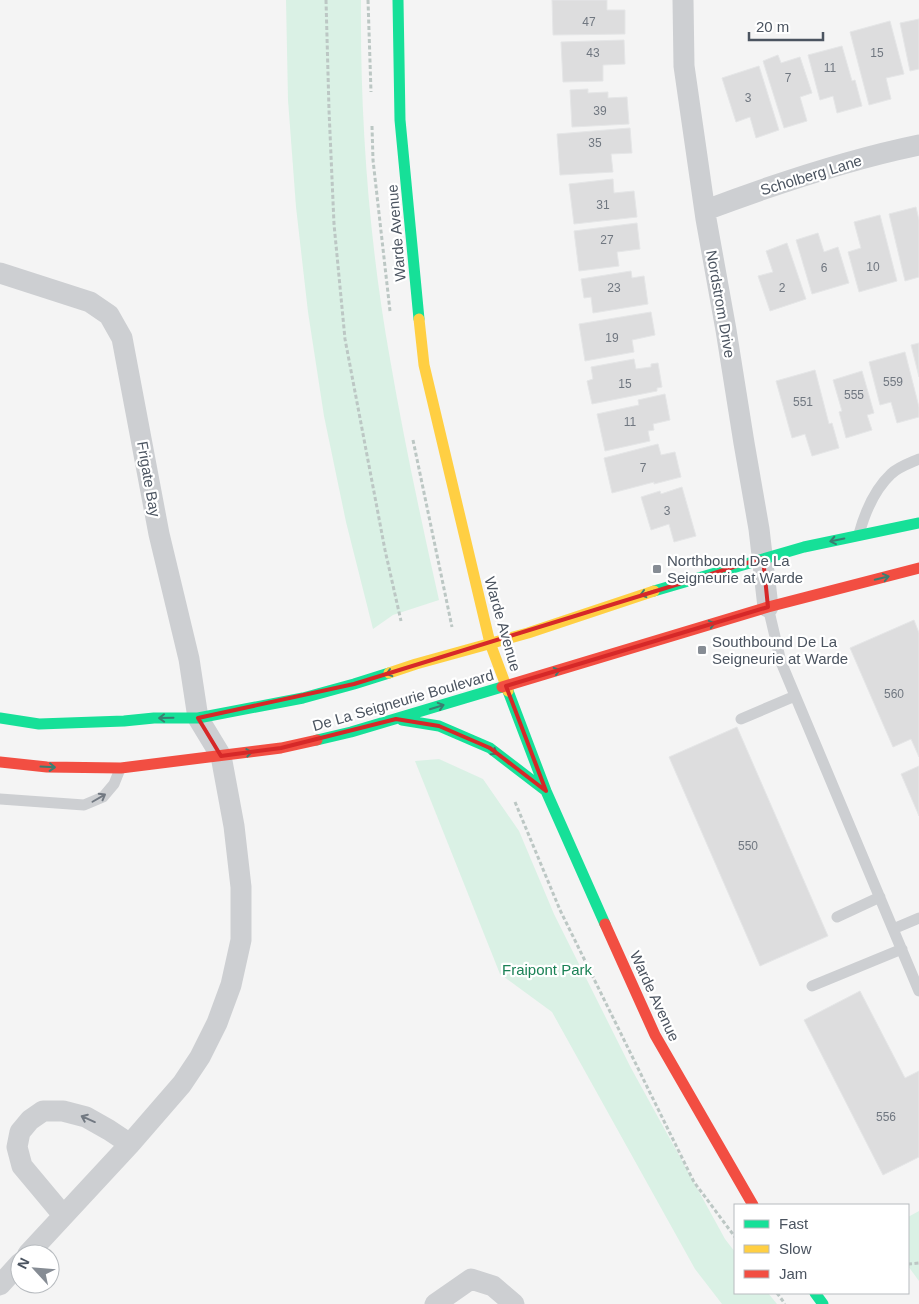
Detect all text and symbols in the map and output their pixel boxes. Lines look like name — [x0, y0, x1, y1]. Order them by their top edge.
scale bar — [749, 10, 823, 42]
house number: 47 — [582, 15, 596, 29]
text: 20 m — [756, 18, 789, 35]
house number: 43 — [586, 46, 600, 60]
house number: 15 — [870, 46, 884, 60]
house number: 11 — [824, 61, 837, 75]
house number: 7 — [785, 71, 792, 85]
house number: 3 — [745, 91, 752, 105]
house number: 39 — [593, 104, 607, 118]
house number: 35 — [588, 136, 602, 150]
street label: Scholberg Lane — [758, 152, 864, 198]
street label: Warde Avenue — [383, 184, 409, 282]
house number: 31 — [596, 198, 610, 212]
house number: 27 — [600, 233, 614, 247]
street label: Nordstrom Drive — [703, 249, 739, 359]
house number: 10 — [866, 260, 880, 274]
house number: 6 — [821, 261, 828, 275]
house number: 23 — [607, 281, 621, 295]
house number: 2 — [779, 281, 786, 295]
house number: 19 — [605, 331, 619, 345]
house number: 559 — [883, 375, 903, 389]
house number: 15 — [618, 377, 632, 391]
house number: 555 — [844, 388, 864, 402]
house number: 551 — [793, 395, 813, 409]
house number: 11 — [624, 415, 637, 429]
street label: Frigate Bay — [134, 440, 164, 519]
house number: 7 — [640, 461, 647, 475]
house number: 3 — [664, 504, 671, 518]
one-way arrow — [830, 536, 846, 545]
place label: Northbound De La Seigneurie at Warde — [667, 552, 803, 586]
marker: Northbound De La Seigneurie at Warde — [651, 563, 663, 575]
one-way arrow — [873, 573, 889, 582]
street label: Warde Avenue — [481, 575, 525, 673]
one-way arrow — [640, 589, 655, 598]
one-way arrow — [700, 620, 716, 630]
place label: Southbound De La Seigneurie at Warde — [712, 633, 848, 667]
marker: Southbound De La Seigneurie at Warde — [696, 644, 708, 656]
street label: De La Seigneurie Boulevard — [310, 666, 496, 734]
one-way arrow — [385, 667, 401, 677]
one-way arrow — [544, 667, 560, 677]
house number: 560 — [884, 687, 904, 701]
one-way arrow — [428, 701, 444, 711]
one-way arrow — [158, 713, 174, 723]
one-way arrow — [484, 745, 498, 755]
one-way arrow — [237, 747, 253, 757]
one-way arrow — [40, 762, 56, 771]
one-way arrow — [92, 792, 106, 803]
house number: 550 — [738, 839, 758, 853]
street label: Warde Avenue — [627, 948, 683, 1044]
park label: Fraipont Park — [502, 961, 593, 978]
house number: 556 — [876, 1110, 896, 1124]
one-way arrow — [81, 1114, 96, 1123]
legend — [734, 1204, 909, 1294]
text: Fast — [779, 1215, 809, 1232]
text: Slow — [779, 1240, 812, 1257]
north arrow — [10, 1244, 60, 1294]
text: N — [14, 1255, 33, 1271]
text: Jam — [779, 1265, 807, 1282]

